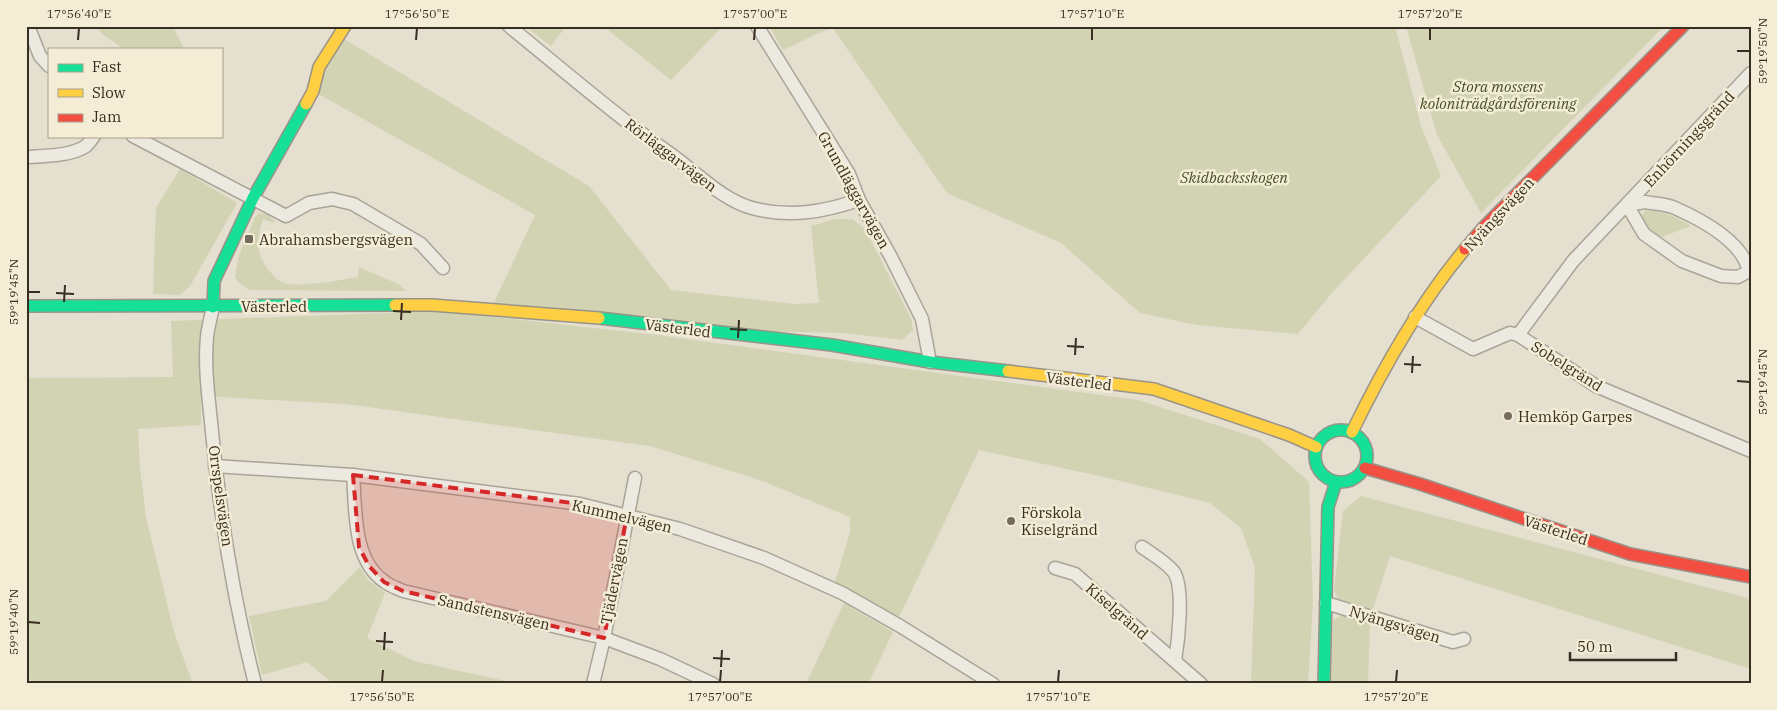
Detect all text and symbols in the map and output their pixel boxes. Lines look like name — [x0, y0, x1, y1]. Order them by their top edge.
text: 17°56'40"E — [47, 6, 111, 21]
text: 17°56'50"E — [385, 6, 449, 21]
text: 17°57'00"E — [723, 6, 787, 21]
text: 17°57'10"E — [1060, 6, 1124, 21]
text: 17°57'20"E — [1398, 6, 1462, 21]
text: 59°19'50"N — [1755, 18, 1770, 84]
legend — [48, 48, 222, 138]
text: Fast — [92, 57, 122, 76]
park label: Stora mossens koloniträdgårdsförening — [1420, 77, 1577, 113]
text: Slow — [92, 83, 126, 102]
street label: Enhörningsgränd — [1640, 87, 1738, 191]
text: Jam — [92, 107, 121, 126]
street label: Rörläggarvägen — [621, 114, 721, 196]
street label: Grundläggarvägen — [814, 128, 894, 252]
park label: Skidbacksskogen — [1179, 168, 1288, 187]
street label: Nyängsvägen — [1460, 173, 1538, 255]
place label: Abrahamsbergsvägen — [259, 230, 413, 249]
marker: Abrahamsbergsvägen — [243, 233, 255, 245]
text: 59°19'45"N — [6, 259, 21, 325]
street label: Västerled — [241, 297, 307, 316]
street label: Västerled — [644, 315, 712, 341]
street label: Sobelgränd — [1528, 337, 1606, 395]
text: 59°19'45"N — [1755, 349, 1770, 415]
street label: Västerled — [1045, 368, 1113, 394]
place label: Hemköp Garpes — [1518, 407, 1632, 426]
marker: Hemköp Garpes — [1502, 410, 1514, 422]
street label: Orrspelsvägen — [204, 444, 238, 548]
street label: Kummelvägen — [570, 495, 674, 537]
place label: Förskola Kiselgränd — [1021, 503, 1098, 539]
street label: Västerled — [1522, 511, 1590, 549]
marker: Förskola Kiselgränd — [1005, 515, 1017, 527]
street label: Tjädervägen — [596, 535, 632, 626]
street label: Kiselgränd — [1082, 579, 1152, 643]
text: 59°19'40"N — [6, 589, 21, 655]
street label: Sandstensvägen — [436, 590, 552, 634]
street label: Nyängsvägen — [1347, 601, 1443, 647]
scale bar — [1570, 630, 1676, 662]
text: 50 m — [1577, 637, 1613, 656]
text: 17°56'50"E — [350, 689, 414, 704]
text: 17°57'00"E — [688, 689, 752, 704]
text: 17°57'10"E — [1026, 689, 1090, 704]
text: 17°57'20"E — [1364, 689, 1428, 704]

